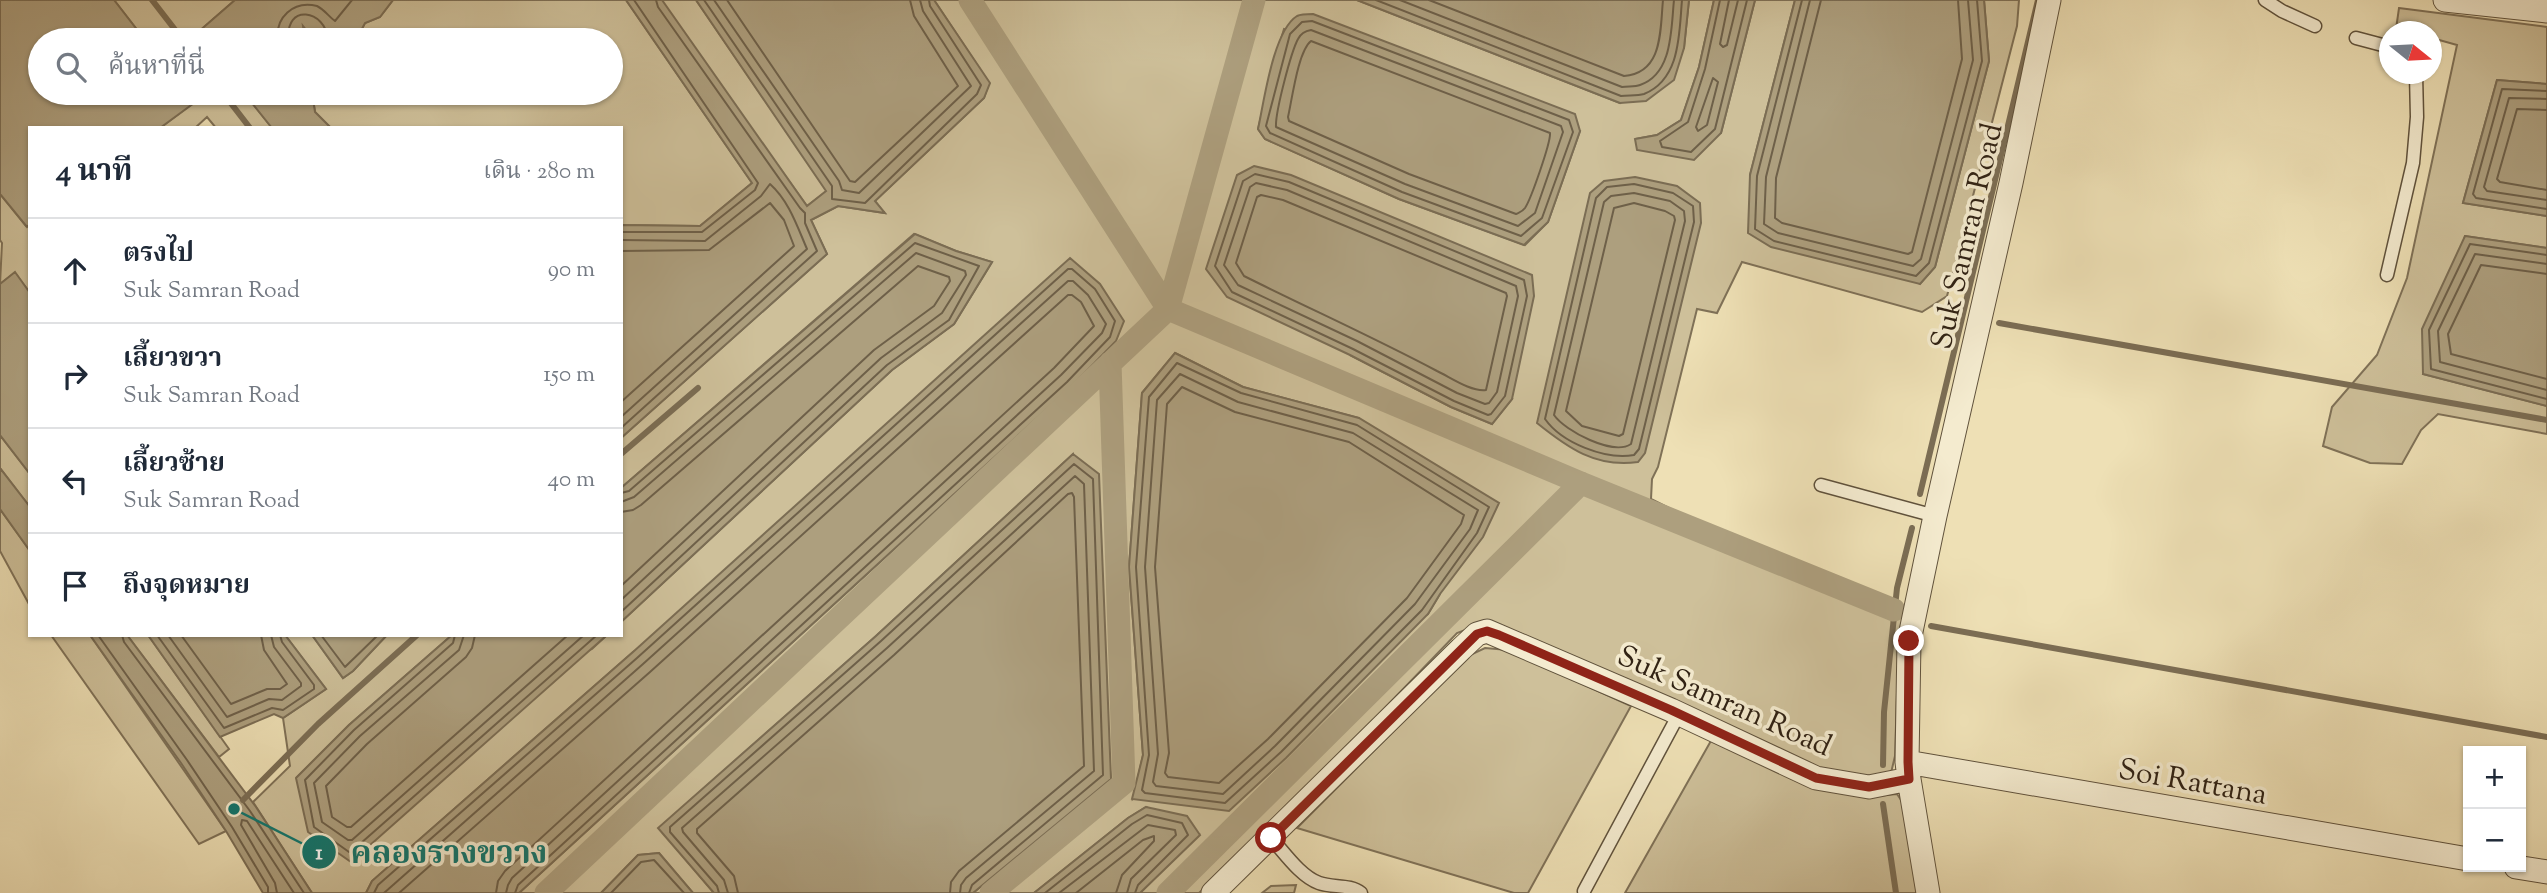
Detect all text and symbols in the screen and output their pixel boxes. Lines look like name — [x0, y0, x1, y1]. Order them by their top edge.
north arrow — [2379, 21, 2442, 84]
search box — [28, 28, 623, 105]
icon: search — [52, 48, 90, 86]
text: ค้นหาที่นี่ — [108, 49, 205, 86]
street label: Suk Samran Road — [1922, 119, 2015, 354]
text: 4 นาที — [56, 151, 132, 194]
text: เดิน · 280 m — [483, 156, 595, 189]
text: ตรงไป — [123, 236, 194, 273]
icon: ahead — [56, 252, 94, 290]
text: 90 m — [548, 254, 595, 287]
text: Suk Samran Road — [123, 275, 300, 308]
text: เลี้ยวขวา — [123, 341, 222, 378]
icon: right — [56, 357, 94, 395]
text: 150 m — [543, 359, 595, 392]
text: Suk Samran Road — [123, 380, 300, 413]
text: เลี้ยวซ้าย — [123, 446, 225, 483]
icon: left — [56, 462, 94, 500]
text: 40 m — [548, 464, 595, 497]
text: Suk Samran Road — [123, 485, 300, 518]
icon: arrive — [56, 567, 94, 605]
text: ถึงจุดหมาย — [123, 568, 250, 605]
route end — [1893, 625, 1924, 656]
street label: Suk Samran Road — [1610, 636, 1838, 769]
map controls — [2463, 746, 2526, 872]
button: + — [2463, 746, 2526, 809]
street label: Soi Rattana — [2115, 749, 2270, 818]
button: − — [2463, 809, 2526, 872]
route start — [1255, 822, 1286, 853]
callout: คลองรางขวาง — [302, 825, 562, 878]
text: คลองรางขวาง — [351, 832, 547, 878]
text: 1 — [315, 839, 323, 869]

